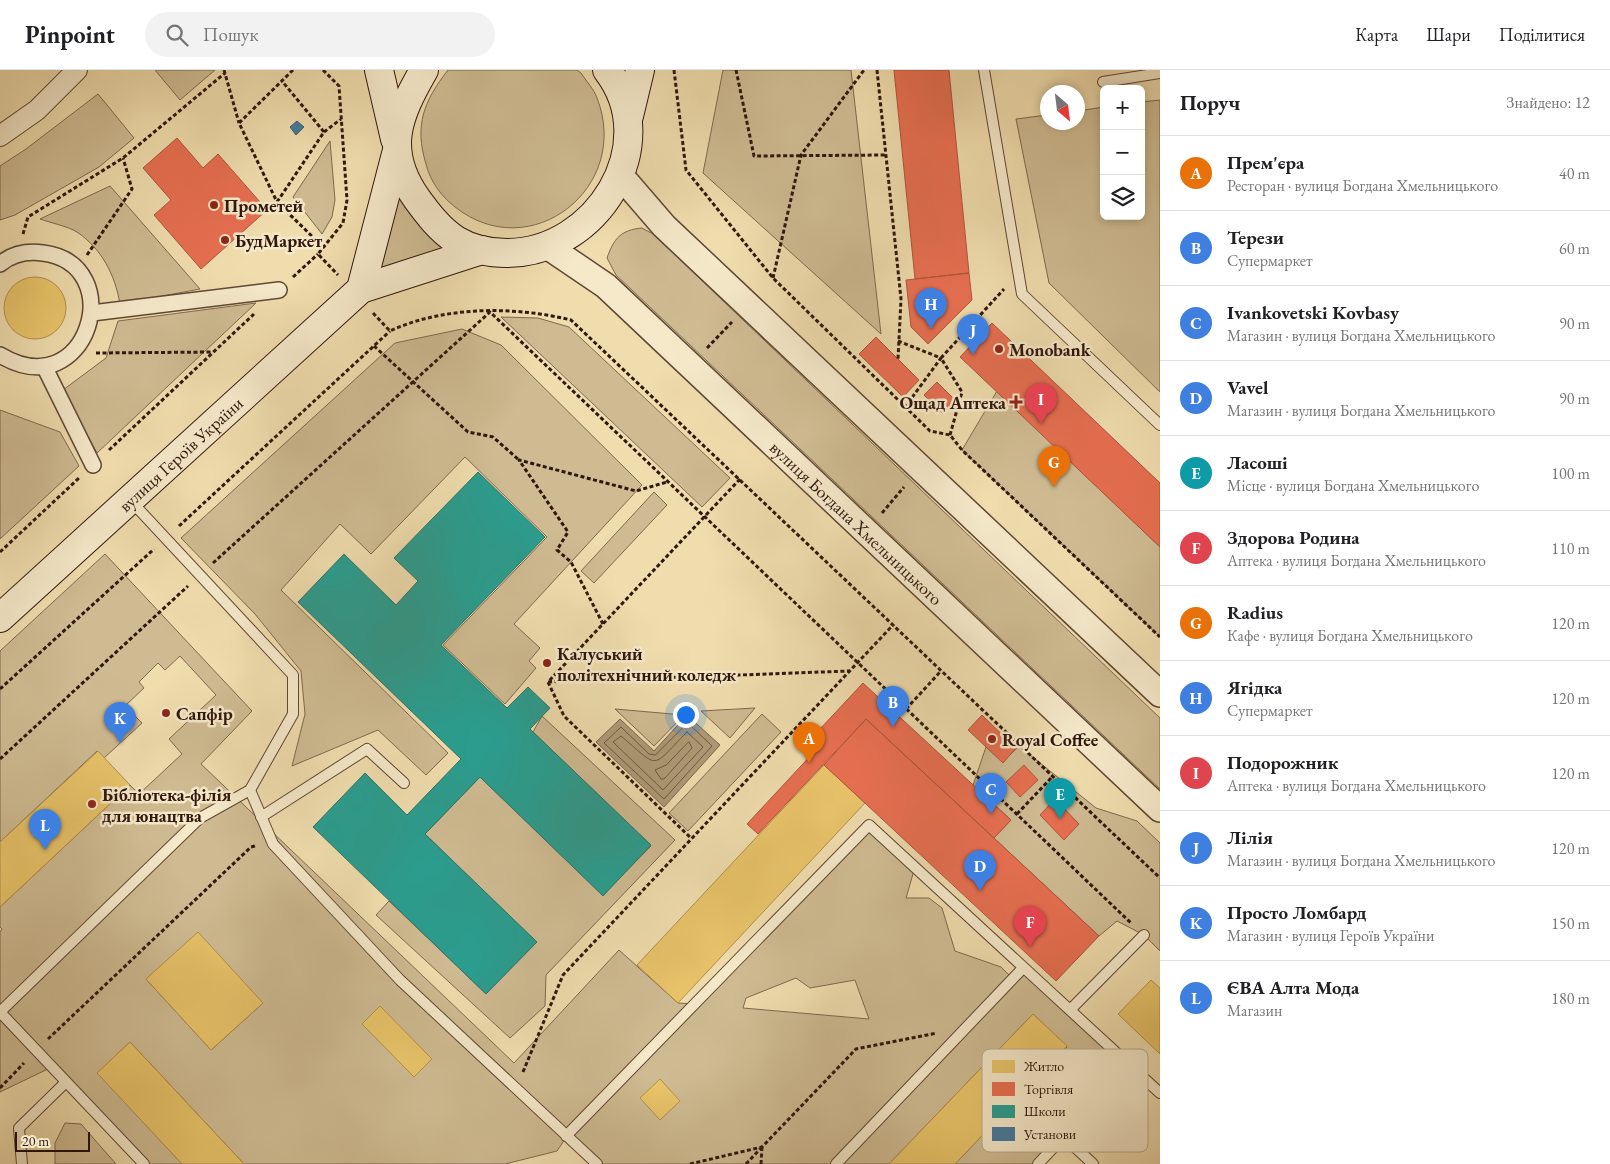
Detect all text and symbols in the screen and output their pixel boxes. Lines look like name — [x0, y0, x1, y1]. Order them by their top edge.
search box — [145, 12, 495, 57]
text: Pinpoint — [25, 19, 115, 50]
icon: search — [163, 21, 191, 49]
text: Пошук — [203, 22, 259, 47]
text: Карта — [1355, 23, 1398, 46]
text: Шари — [1426, 23, 1471, 46]
text: Поділитися — [1499, 23, 1585, 46]
north arrow — [1040, 85, 1085, 130]
map controls — [1100, 85, 1145, 220]
button: + — [1100, 85, 1145, 130]
text: Поруч — [1180, 89, 1240, 116]
text: Знайдено: 12 — [1506, 92, 1590, 113]
button: − — [1100, 130, 1145, 175]
text: Прем'єра — [1227, 150, 1304, 175]
text: A — [1190, 163, 1202, 184]
text: 40 m — [1559, 163, 1590, 184]
button: layers — [1100, 175, 1145, 220]
text: Ресторан · вулиця Богдана Хмельницького — [1227, 175, 1498, 196]
place label: Прометей — [224, 194, 303, 217]
marker: Прометей — [208, 199, 220, 211]
text: Терези — [1227, 225, 1284, 250]
place label: БудМаркет — [235, 229, 322, 252]
marker: БудМаркет — [219, 234, 231, 246]
text: B — [1191, 238, 1201, 259]
text: 60 m — [1559, 238, 1590, 259]
text: Супермаркет — [1227, 250, 1313, 271]
pin: H — [915, 288, 947, 329]
text: Ivankovetski Kovbasy — [1227, 300, 1399, 325]
text: C — [1190, 313, 1202, 334]
text: 90 m — [1559, 313, 1590, 334]
pin: J — [957, 314, 989, 355]
text: Магазин · вулиця Богдана Хмельницького — [1227, 325, 1496, 346]
place label: Monobank — [1009, 338, 1092, 361]
marker: Monobank — [993, 343, 1005, 355]
text: Vavel — [1227, 375, 1268, 400]
pin: I — [1025, 383, 1057, 424]
text: D — [1190, 388, 1202, 409]
text: 90 m — [1559, 388, 1590, 409]
street label: вулиця Героїв України — [113, 391, 248, 516]
place label: Ощад Аптека — [900, 391, 1006, 414]
marker: Ощад Аптека — [1010, 396, 1022, 408]
text: Магазин · вулиця Богдана Хмельницького — [1227, 400, 1496, 421]
street label: вулиця Богдана Хмельницького — [765, 436, 948, 610]
pin: G — [1038, 446, 1070, 487]
text: Ласоші — [1227, 450, 1288, 475]
text: E — [1191, 463, 1201, 484]
text: 100 m — [1551, 463, 1590, 484]
text: Місце · вулиця Богдана Хмельницького — [1227, 475, 1479, 496]
text: Здорова Родина — [1227, 525, 1360, 550]
text: F — [1192, 538, 1200, 559]
text: 110 m — [1551, 538, 1590, 559]
text: Аптека · вулиця Богдана Хмельницького — [1227, 550, 1486, 571]
text: Radius — [1227, 600, 1283, 625]
text: G — [1190, 613, 1202, 634]
text: 120 m — [1551, 613, 1590, 634]
text: Кафе · вулиця Богдана Хмельницького — [1227, 625, 1473, 646]
place label: Калуський політехнічний коледж — [557, 642, 737, 686]
marker: Калуський політехнічний коледж — [541, 657, 553, 669]
text: Ягідка — [1227, 675, 1282, 700]
pin: B — [877, 686, 909, 727]
text: H — [1190, 688, 1202, 709]
text: 120 m — [1551, 688, 1590, 709]
text: Супермаркет — [1227, 700, 1313, 721]
pin: K — [104, 702, 136, 743]
place label: Сапфір — [176, 702, 233, 725]
your location — [673, 702, 699, 728]
marker: Сапфір — [160, 707, 172, 719]
pin: A — [793, 722, 825, 763]
place label: Royal Coffee — [1002, 728, 1099, 751]
marker: Royal Coffee — [986, 733, 998, 745]
text: Подорожник — [1227, 750, 1338, 775]
text: I — [1193, 763, 1199, 784]
text: 120 m — [1551, 763, 1590, 784]
pin: C — [975, 773, 1007, 814]
text: Аптека · вулиця Богдана Хмельницького — [1227, 775, 1486, 796]
pin: E — [1044, 778, 1076, 819]
place label: Бібліотека-філія для юнацтва — [102, 783, 232, 827]
marker: Бібліотека-філія для юнацтва — [86, 798, 98, 810]
pin: L — [29, 809, 61, 850]
text: Лілія — [1227, 825, 1273, 850]
text: J — [1193, 838, 1199, 859]
text: 120 m — [1551, 838, 1590, 859]
pin: D — [964, 850, 996, 891]
text: Магазин · вулиця Богдана Хмельницького — [1227, 850, 1496, 871]
text: Просто Ломбард — [1227, 900, 1367, 925]
pin: F — [1014, 906, 1046, 947]
text: K — [1190, 913, 1202, 934]
text: 150 m — [1551, 913, 1590, 934]
text: Магазин · вулиця Героїв України — [1227, 925, 1434, 946]
text: ЄВА Алта Мода — [1227, 975, 1359, 1000]
text: L — [1191, 988, 1201, 1009]
text: 180 m — [1551, 988, 1590, 1009]
text: Магазин — [1227, 1000, 1282, 1021]
legend — [982, 1049, 1148, 1152]
text: Житло — [1023, 1057, 1064, 1075]
text: Торгівля — [1024, 1080, 1073, 1098]
text: Школи — [1024, 1102, 1066, 1120]
text: Установи — [1023, 1125, 1077, 1143]
scale bar — [15, 1129, 90, 1152]
text: 20 m — [22, 1132, 49, 1150]

